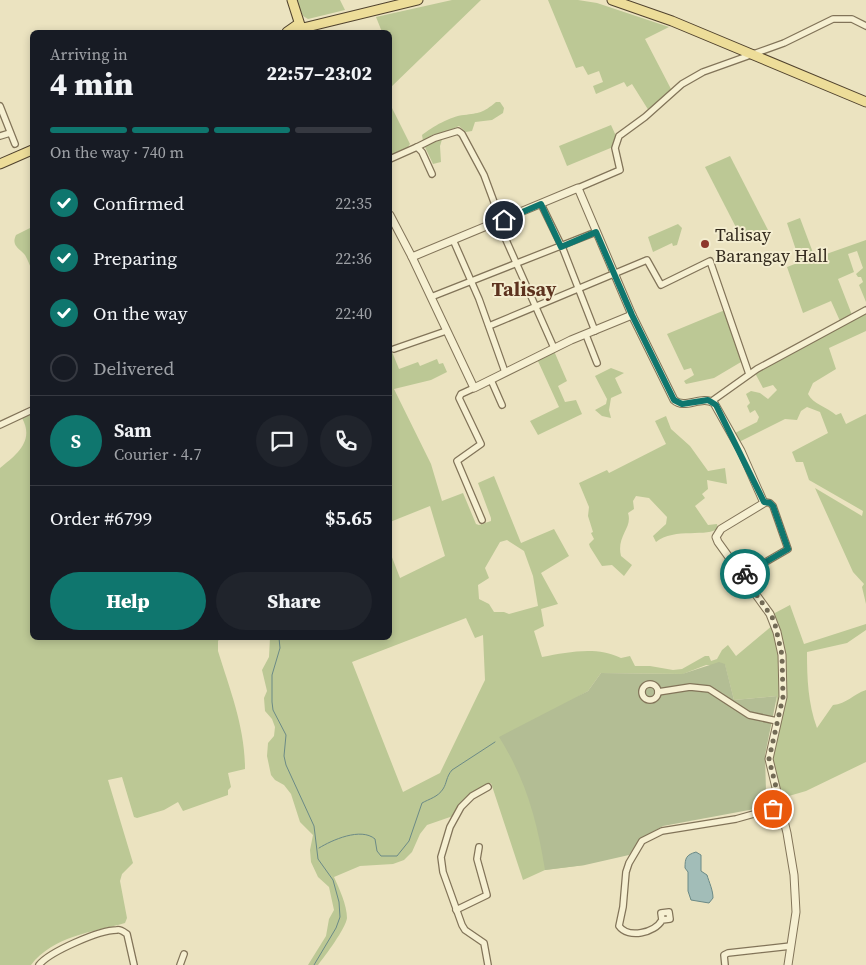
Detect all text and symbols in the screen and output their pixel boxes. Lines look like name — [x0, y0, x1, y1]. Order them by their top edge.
text: Arriving in — [50, 43, 128, 65]
text: 22:57–23:02 — [267, 60, 372, 86]
text: 4 min — [50, 62, 133, 106]
text: On the way · 740 m — [50, 141, 184, 163]
icon: check — [50, 189, 78, 217]
text: Confirmed — [93, 190, 184, 216]
text: 22:35 — [335, 192, 372, 214]
pin — [483, 199, 525, 241]
icon: home — [490, 206, 518, 234]
place label: Talisay Barangay Hall — [715, 222, 828, 268]
marker: Talisay Barangay Hall — [699, 238, 711, 250]
icon: check — [50, 244, 78, 272]
text: Preparing — [93, 245, 177, 271]
text: 22:36 — [335, 247, 372, 269]
district label: Talisay — [492, 275, 557, 303]
icon: check — [50, 299, 78, 327]
text: On the way — [93, 300, 188, 326]
text: 22:40 — [335, 302, 372, 324]
text: Delivered — [93, 355, 174, 381]
button: chat — [256, 415, 308, 467]
button: phone — [320, 415, 372, 467]
text: Sam — [114, 417, 152, 443]
text: S — [71, 428, 81, 454]
text: Courier · 4.7 — [114, 443, 202, 465]
text: Order #6799 — [50, 505, 152, 531]
text: $5.65 — [325, 505, 372, 531]
courier — [720, 549, 770, 599]
icon: bike — [731, 560, 759, 588]
button: Help — [50, 572, 206, 630]
button: Share — [216, 572, 372, 630]
pin — [752, 788, 794, 830]
icon: bag — [759, 795, 787, 823]

